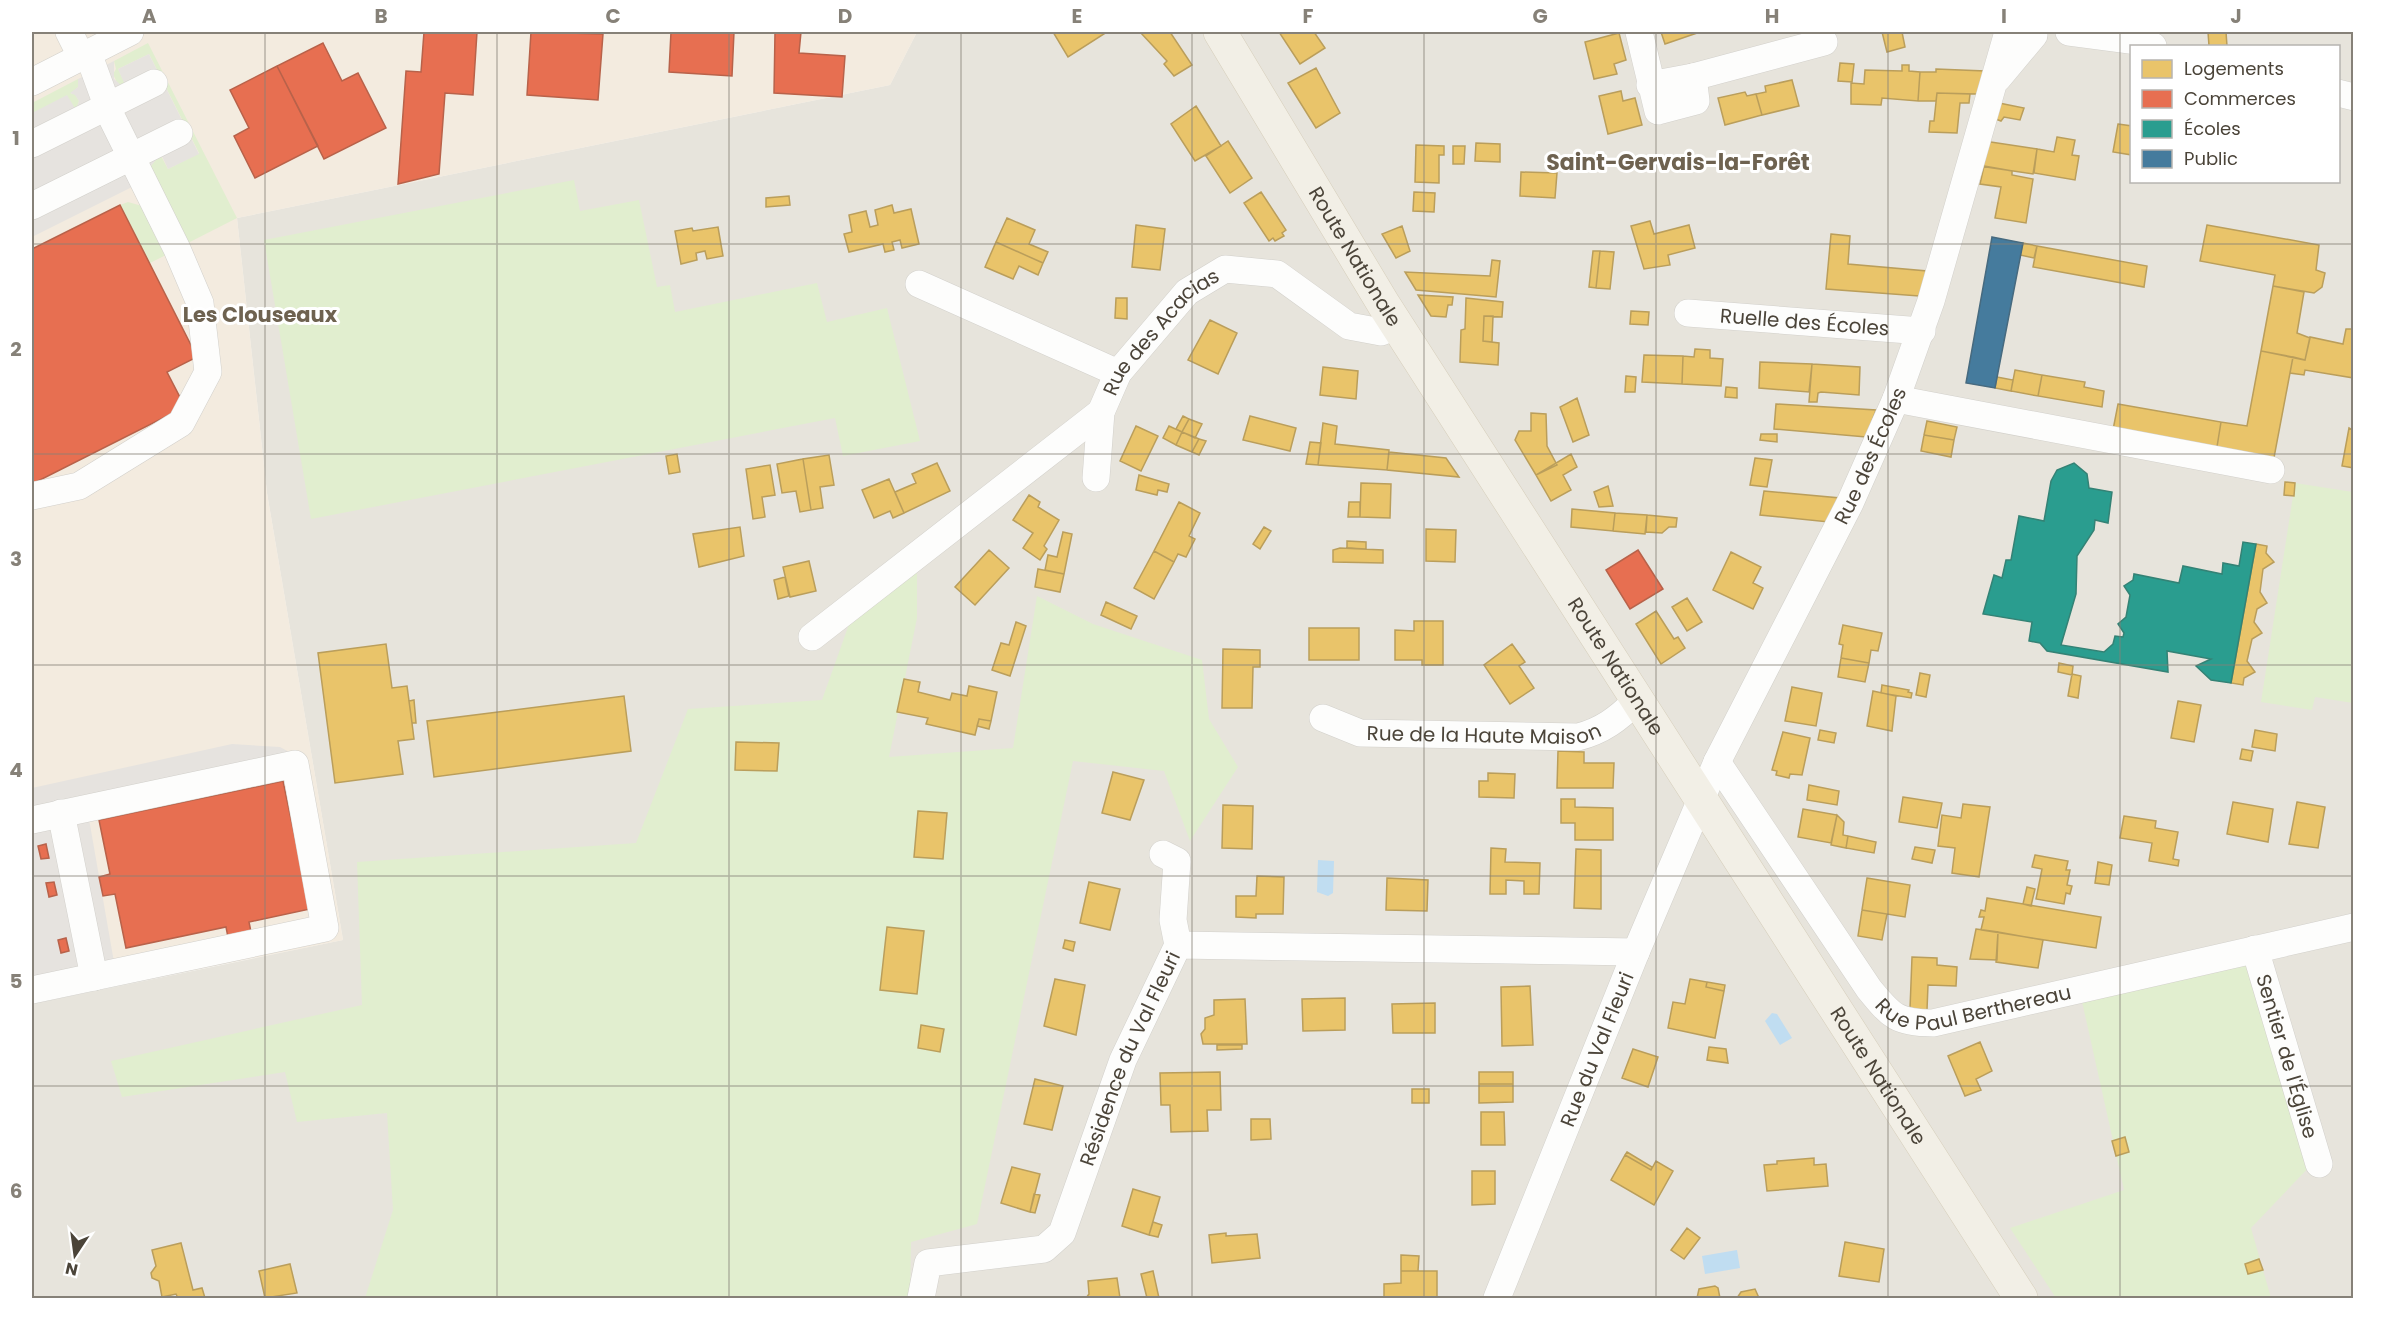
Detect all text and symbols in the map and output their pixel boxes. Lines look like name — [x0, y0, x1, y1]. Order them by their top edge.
text: A — [142, 2, 157, 30]
text: B — [374, 2, 388, 30]
text: C — [605, 2, 621, 30]
text: D — [838, 2, 852, 30]
text: E — [1072, 2, 1082, 30]
text: F — [1303, 2, 1314, 30]
text: G — [1532, 2, 1548, 30]
text: H — [1765, 2, 1779, 30]
text: I — [2001, 2, 2007, 30]
text: J — [2230, 2, 2242, 30]
legend — [2130, 45, 2340, 183]
text: Logements — [2184, 56, 2284, 81]
text: Commerces — [2184, 86, 2296, 111]
text: Écoles — [2184, 116, 2241, 141]
text: 1 — [12, 124, 20, 152]
text: Public — [2184, 146, 2238, 171]
district label: Saint-Gervais-la-Forêt — [1546, 147, 1810, 178]
street label: Route Nationale — [1302, 181, 1408, 332]
street label: Rue des Acacias — [1096, 262, 1224, 400]
district label: Les Clouseaux — [183, 300, 338, 329]
street label: Ruelle des Écoles — [1719, 302, 1890, 342]
text: 2 — [10, 335, 22, 363]
street label: Rue des Écoles — [1827, 384, 1913, 529]
text: 3 — [10, 545, 22, 573]
street label: Route Nationale — [1561, 592, 1671, 741]
street label: Rue de la Haute Maison — [1366, 716, 1606, 751]
text: 4 — [9, 756, 23, 784]
street label: Résidence du Val Fleuri — [1073, 947, 1187, 1170]
text: 5 — [10, 967, 23, 995]
street label: Rue du Val Fleuri — [1553, 968, 1641, 1131]
street label: Sentier de l'Église — [2249, 971, 2325, 1142]
text: Rue Paul Berthereau — [1869, 978, 2074, 1038]
street label: Rue Paul Berthereau — [1876, 978, 2078, 1006]
street label: Route Nationale — [1824, 1001, 1933, 1150]
text: 6 — [10, 1177, 22, 1205]
north arrow — [45, 1225, 105, 1285]
text: N — [63, 1257, 80, 1282]

